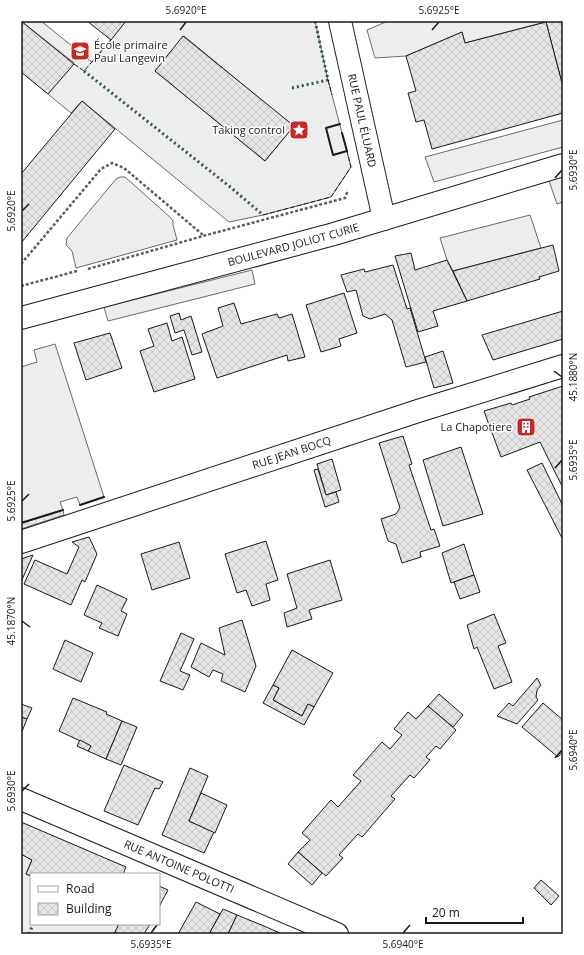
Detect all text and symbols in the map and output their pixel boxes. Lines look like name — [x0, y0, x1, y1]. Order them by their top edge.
text: 5.6920°E — [165, 3, 207, 17]
text: 5.6925°E — [418, 3, 460, 17]
place label: École primaire Paul Langevin — [94, 37, 168, 65]
school or university icon: École primaire Paul Langevin — [69, 40, 91, 62]
street label: RUE PAUL ÉLUARD — [345, 72, 380, 169]
place icon: Taking control — [288, 119, 310, 141]
place label: Taking control — [212, 122, 285, 137]
text: 5.6930°E — [566, 149, 580, 191]
text: 5.6920°E — [4, 190, 18, 232]
street label: BOULEVARD JOLIOT CURIE — [226, 219, 361, 269]
text: 45.1880°N — [566, 353, 580, 401]
building icon: La Chapotiere — [515, 416, 537, 438]
place label: La Chapotiere — [441, 419, 512, 434]
street label: RUE JEAN BOCQ — [250, 432, 333, 472]
text: 5.6935°E — [566, 439, 580, 481]
text: 5.6925°E — [4, 480, 18, 522]
text: 45.1870°N — [4, 597, 18, 645]
text: 5.6940°E — [566, 729, 580, 771]
text: 5.6930°E — [4, 770, 18, 812]
street label: RUE ANTOINE POLOTTI — [122, 836, 237, 896]
legend — [30, 873, 160, 925]
text: Road — [66, 880, 95, 897]
scale bar — [426, 899, 523, 925]
text: Building — [66, 900, 112, 917]
text: 20 m — [432, 904, 460, 921]
text: 5.6935°E — [130, 937, 172, 951]
text: 5.6940°E — [382, 937, 424, 951]

